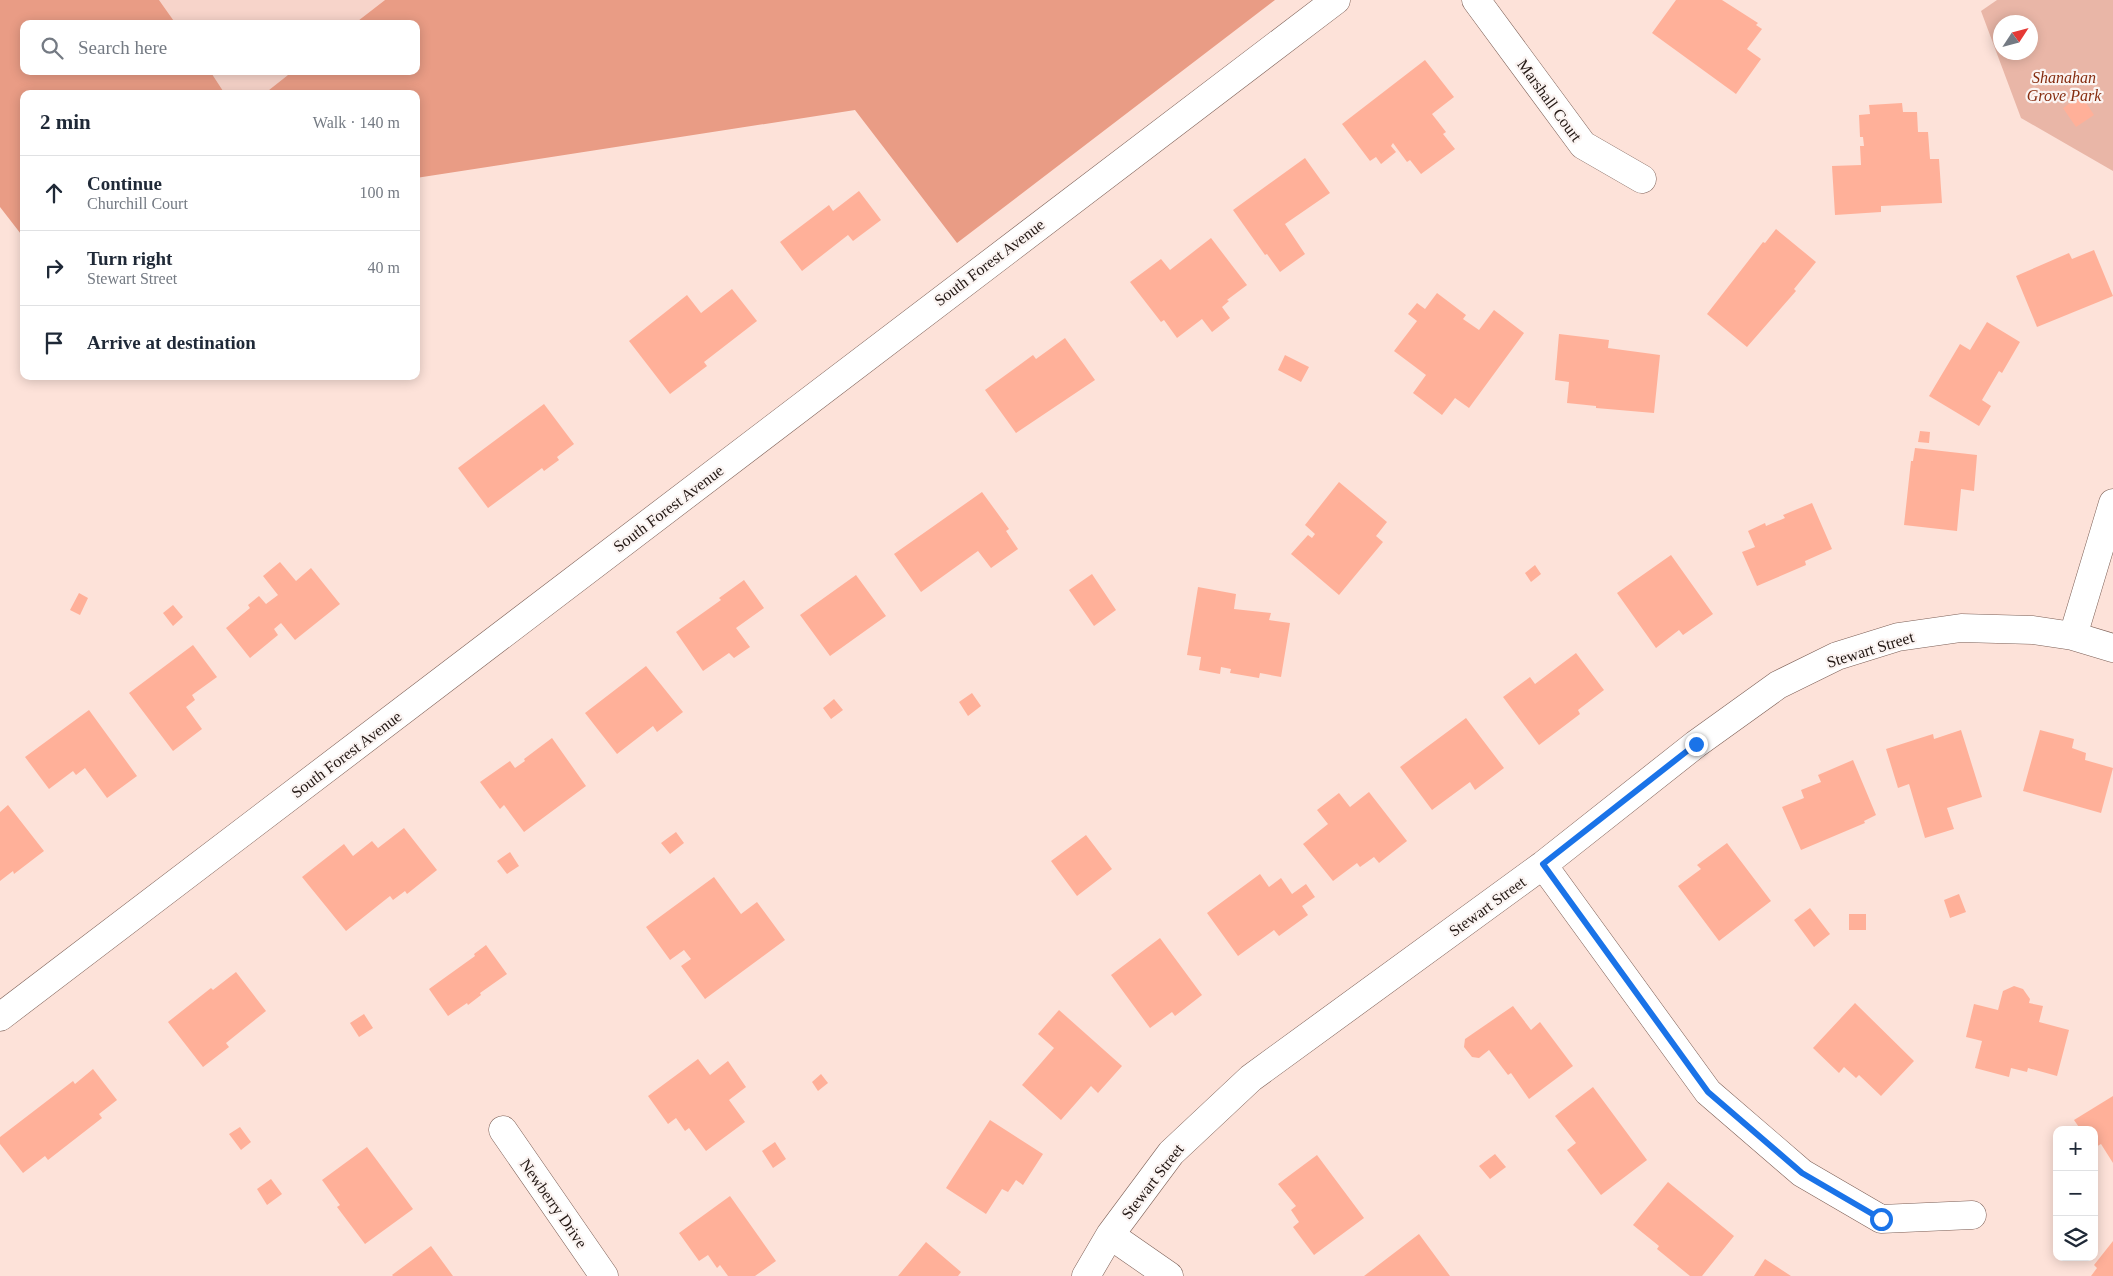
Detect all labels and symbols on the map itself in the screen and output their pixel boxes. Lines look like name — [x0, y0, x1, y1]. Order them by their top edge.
north arrow — [1993, 15, 2038, 60]
street label: Marshall Court — [1514, 56, 1585, 145]
park label: Shanahan Grove Park — [2027, 69, 2102, 104]
street label: South Forest Avenue — [931, 216, 1048, 309]
street label: South Forest Avenue — [610, 462, 727, 555]
street label: Stewart Street — [1825, 628, 1916, 671]
street label: South Forest Avenue — [288, 708, 405, 801]
route end — [1685, 733, 1708, 756]
street label: Stewart Street — [1446, 873, 1529, 940]
street label: Stewart Street — [1118, 1140, 1187, 1222]
street label: Newberry Drive — [516, 1156, 590, 1251]
route start — [1870, 1208, 1893, 1231]

